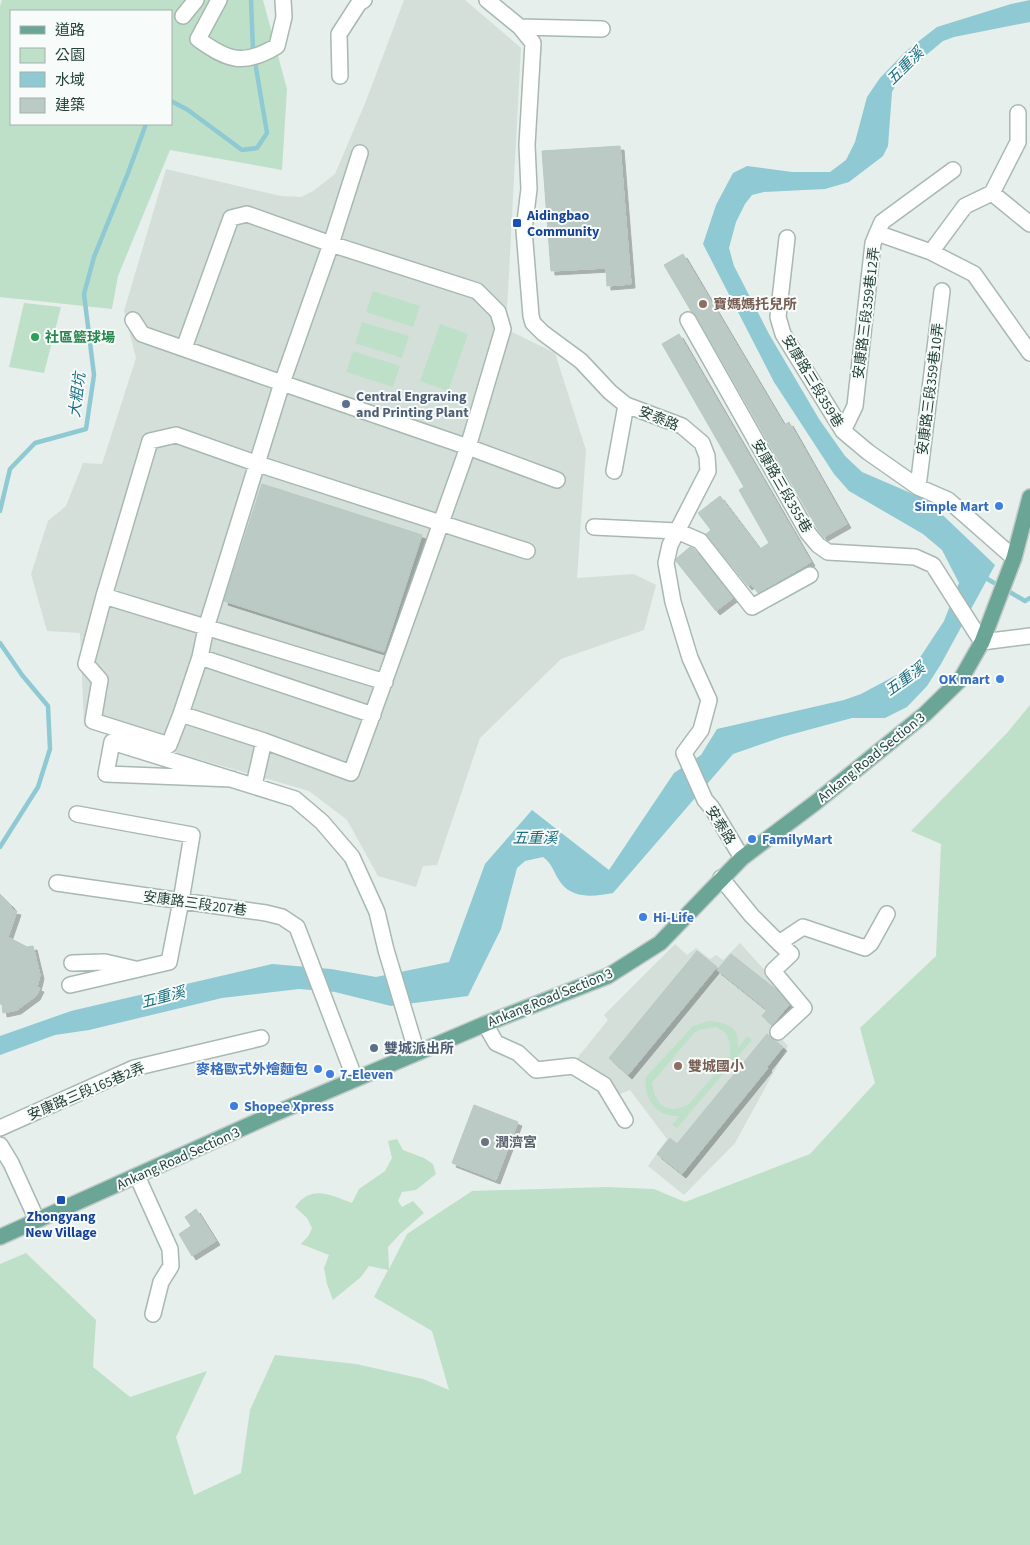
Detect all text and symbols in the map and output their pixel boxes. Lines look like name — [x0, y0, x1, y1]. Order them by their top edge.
legend — [10, 10, 172, 125]
text: 道路 — [55, 20, 85, 41]
water label: 五重溪 — [882, 42, 930, 90]
text: 公園 — [55, 45, 85, 66]
text: 水域 — [55, 70, 85, 91]
text: 建築 — [55, 95, 85, 116]
place label: Aidingbao Community — [526, 206, 600, 242]
marker: Aidingbao Community — [511, 217, 523, 229]
street label: 安康路三段359巷12弄 — [849, 246, 885, 380]
place label: 寶媽媽托兒所 — [713, 295, 797, 315]
marker: 寶媽媽托兒所 — [697, 298, 709, 310]
street label: 安康路三段359巷10弄 — [913, 322, 949, 456]
place label: 社區籃球場 — [45, 328, 115, 348]
marker: 社區籃球場 — [29, 331, 41, 343]
street label: 安康路三段359巷 — [777, 331, 848, 432]
water label: 大粗坑 — [64, 369, 91, 419]
place label: Central Engraving and Printing Plant — [356, 387, 469, 423]
marker: Central Engraving and Printing Plant — [340, 398, 352, 410]
street label: 安泰路 — [635, 402, 682, 436]
street label: 安康路三段355巷 — [746, 436, 816, 537]
place label: Simple Mart — [914, 497, 990, 517]
marker: Simple Mart — [993, 500, 1005, 512]
water label: 五重溪 — [881, 657, 931, 701]
place label: OK mart — [939, 670, 991, 690]
marker: OK mart — [994, 673, 1006, 685]
street label: Ankang Road Section 3 — [814, 708, 930, 807]
street label: 安泰路 — [701, 802, 740, 849]
water label: 五重溪 — [512, 828, 559, 849]
place label: FamilyMart — [762, 830, 833, 850]
marker: FamilyMart — [746, 833, 758, 845]
street label: 安康路三段207巷 — [142, 887, 248, 921]
place label: Hi-Life — [653, 908, 694, 928]
marker: Hi-Life — [637, 911, 649, 923]
street label: Ankang Road Section 3 — [485, 964, 616, 1032]
water label: 五重溪 — [139, 981, 190, 1013]
place label: 雙城派出所 — [384, 1039, 454, 1059]
marker: 雙城派出所 — [368, 1042, 380, 1054]
place label: 雙城國小 — [688, 1057, 744, 1077]
street label: 安康路三段165巷2弄 — [25, 1058, 148, 1126]
place label: 麥格歐式外燴麵包 — [196, 1060, 308, 1080]
marker: 雙城國小 — [672, 1060, 684, 1072]
marker: 麥格歐式外燴麵包 — [312, 1063, 324, 1075]
place label: 7-Eleven — [340, 1065, 393, 1085]
marker: 7-Eleven — [324, 1068, 336, 1080]
place label: Shopee Xpress — [244, 1097, 334, 1117]
marker: Shopee Xpress — [228, 1100, 240, 1112]
street label: Ankang Road Section 3 — [113, 1123, 243, 1195]
place label: 潤濟宮 — [495, 1133, 537, 1153]
marker: 潤濟宮 — [479, 1136, 491, 1148]
marker: Zhongyang New Village — [55, 1194, 67, 1206]
place label: Zhongyang New Village — [25, 1207, 97, 1243]

